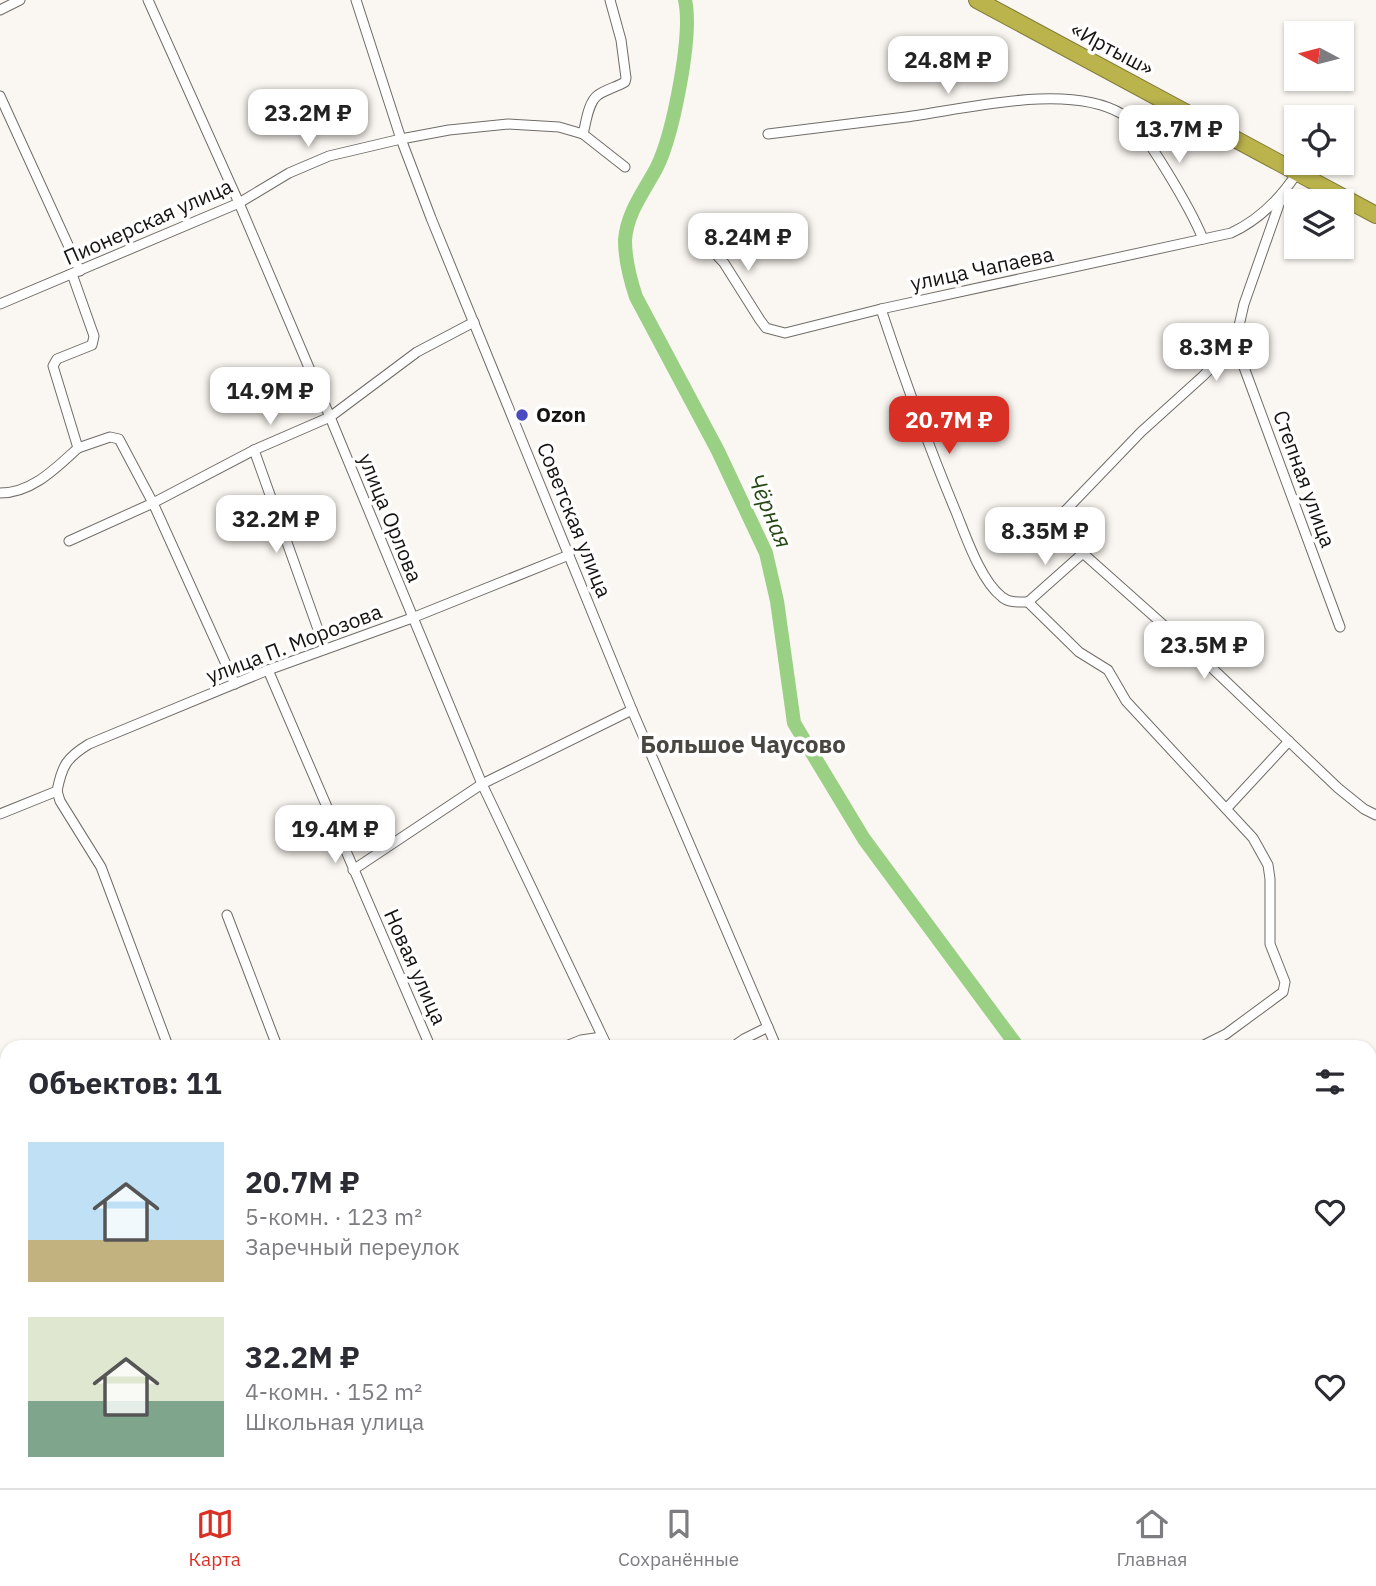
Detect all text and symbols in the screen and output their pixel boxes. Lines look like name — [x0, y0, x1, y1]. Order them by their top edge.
street label: «Иртыш» — [1066, 15, 1159, 82]
north arrow — [1284, 21, 1354, 91]
map controls — [1284, 21, 1354, 259]
pin: 24.8M ₽ — [883, 36, 1013, 96]
text: 24.8M ₽ — [904, 44, 992, 74]
pin: 23.2M ₽ — [243, 90, 373, 149]
text: 23.2M ₽ — [264, 97, 352, 127]
button: locate — [1284, 105, 1354, 175]
pin: 13.7M ₽ — [1114, 106, 1244, 165]
text: 13.7M ₽ — [1135, 113, 1223, 143]
street label: Пионерская улица — [59, 171, 237, 271]
button: layers — [1284, 189, 1354, 259]
pin: 8.24M ₽ — [683, 214, 813, 273]
text: 8.24M ₽ — [704, 221, 792, 251]
street label: улица Чапаева — [908, 239, 1056, 297]
pin: 8.3M ₽ — [1159, 324, 1273, 383]
text: 8.3M ₽ — [1179, 331, 1253, 361]
pin: 14.9M ₽ — [205, 368, 335, 427]
text: 14.9M ₽ — [226, 375, 314, 405]
pin: 20.7M ₽ — [884, 396, 1014, 456]
place label: Ozon — [536, 400, 586, 428]
text: 20.7M ₽ — [905, 404, 993, 434]
street label: Степная улица — [1267, 406, 1343, 551]
marker: Ozon — [514, 407, 530, 423]
street label: Советская улица — [531, 438, 619, 601]
street label: улица Орлова — [352, 449, 429, 586]
water label: Чёрная — [742, 469, 800, 552]
pin: 32.2M ₽ — [211, 496, 341, 555]
text: 32.2M ₽ — [232, 503, 320, 533]
pin: 8.35M ₽ — [980, 508, 1110, 567]
text: 8.35M ₽ — [1001, 515, 1089, 545]
street label: улица П. Морозова — [202, 597, 386, 689]
pin: 23.5M ₽ — [1139, 622, 1269, 681]
text: 23.5M ₽ — [1160, 629, 1248, 659]
district label: Большое Чаусово — [640, 728, 846, 760]
pin: 19.4M ₽ — [270, 806, 400, 865]
text: 19.4M ₽ — [291, 813, 379, 843]
street label: Новая улица — [378, 904, 454, 1029]
text: Объектов: 11 — [28, 1063, 222, 1102]
icon: filters — [1311, 1063, 1349, 1101]
text: 20.7M ₽ — [245, 1162, 360, 1201]
icon: home — [84, 1170, 168, 1254]
icon: heart — [1311, 1193, 1349, 1231]
text: 5-комн. · 123 m² — [245, 1201, 422, 1231]
text: Заречный переулок — [245, 1231, 460, 1261]
text: 32.2M ₽ — [245, 1337, 360, 1376]
icon: home — [84, 1345, 168, 1429]
icon: heart — [1311, 1368, 1349, 1406]
text: 4-комн. · 152 m² — [245, 1376, 422, 1406]
text: Школьная улица — [245, 1406, 424, 1436]
tab: Карта — [189, 1505, 241, 1571]
tab: Сохранённые — [618, 1505, 739, 1571]
tab: Главная — [1116, 1505, 1187, 1571]

